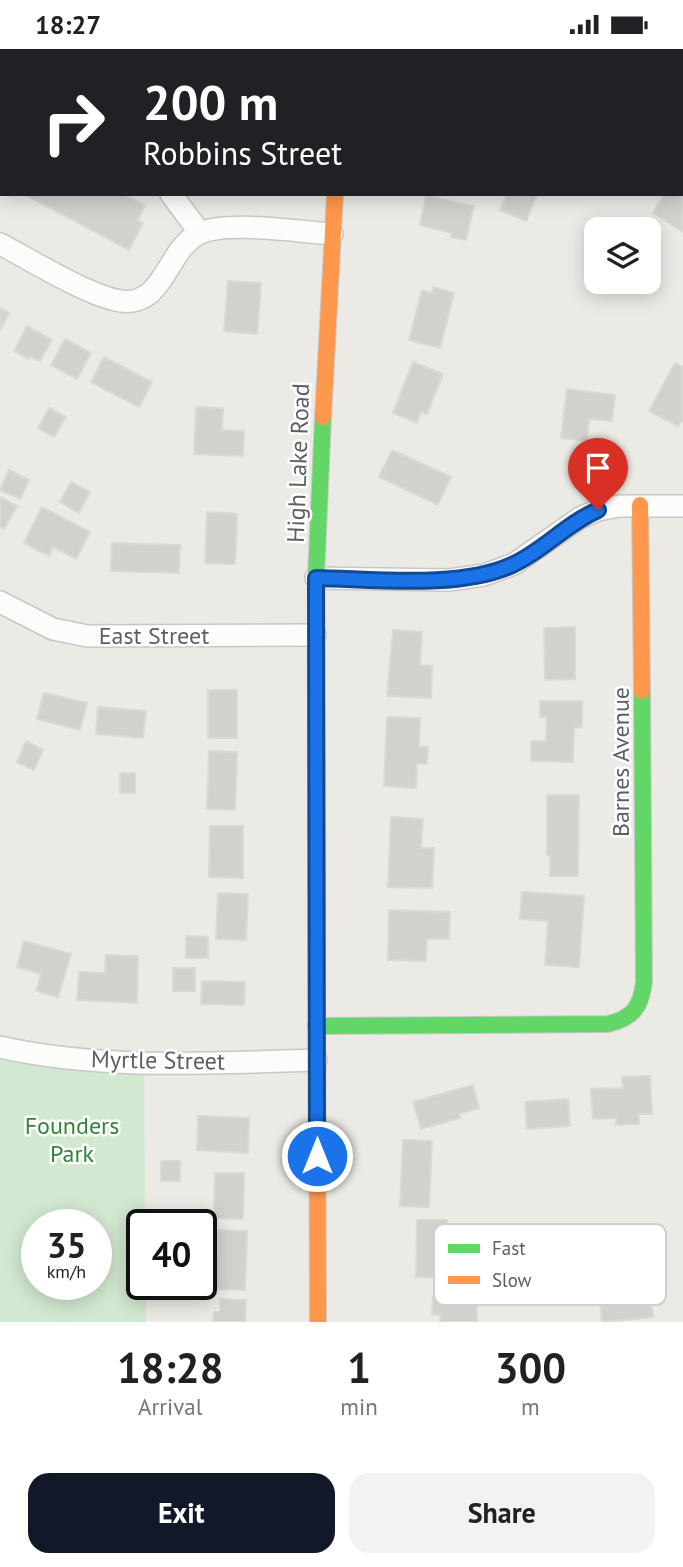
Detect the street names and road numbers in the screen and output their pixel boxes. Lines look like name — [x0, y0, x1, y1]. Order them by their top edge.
street label: High Lake Road — [280, 383, 316, 543]
street label: East Street — [99, 620, 209, 651]
street label: Barnes Avenue — [605, 687, 636, 837]
street label: Myrtle Street — [91, 1043, 225, 1077]

